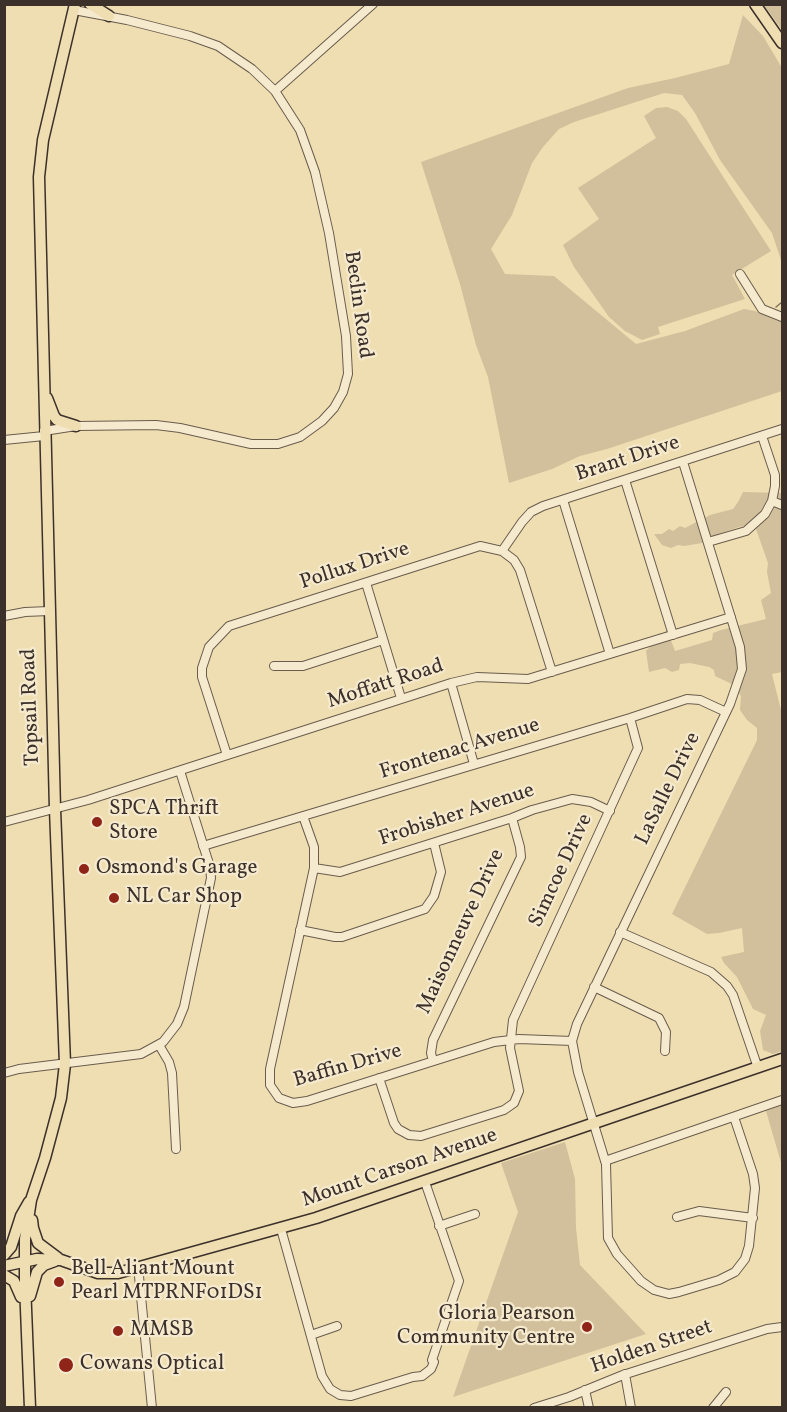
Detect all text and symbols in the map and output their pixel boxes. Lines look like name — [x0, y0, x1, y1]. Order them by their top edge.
street label: Beclin Road — [337, 249, 377, 361]
street label: Brant Drive — [573, 431, 683, 489]
street label: Pollux Drive — [297, 537, 413, 597]
street label: Topsail Road — [17, 648, 47, 766]
street label: Moffatt Road — [325, 654, 447, 716]
street label: Frontenac Avenue — [377, 714, 543, 786]
street label: LaSalle Drive — [631, 729, 707, 849]
street label: Frobisher Avenue — [376, 779, 538, 853]
place label: SPCA Thrift Store — [109, 797, 219, 847]
street label: Simcoe Drive — [525, 810, 599, 932]
marker: SPCA Thrift Store — [90, 815, 104, 829]
street label: Maisonneuve Drive — [413, 846, 511, 1018]
place label: Osmond's Garage — [96, 856, 258, 882]
marker: Osmond's Garage — [77, 862, 91, 876]
place label: NL Car Shop — [126, 885, 242, 911]
marker: NL Car Shop — [107, 891, 121, 905]
street label: Baffin Drive — [291, 1040, 405, 1094]
street label: Mount Carson Avenue — [299, 1124, 501, 1214]
place label: Bell Aliant Mount Pearl MTPRNF01DS1 — [71, 1257, 263, 1307]
marker: Bell Aliant Mount Pearl MTPRNF01DS1 — [52, 1275, 66, 1289]
place label: Gloria Pearson Community Centre — [397, 1302, 575, 1352]
street label: Holden Street — [588, 1315, 716, 1381]
place label: MMSB — [130, 1318, 194, 1344]
marker: Gloria Pearson Community Centre — [580, 1320, 594, 1334]
marker: MMSB — [111, 1324, 125, 1338]
place label: Cowans Optical — [80, 1352, 224, 1378]
marker: Cowans Optical — [57, 1356, 75, 1374]

